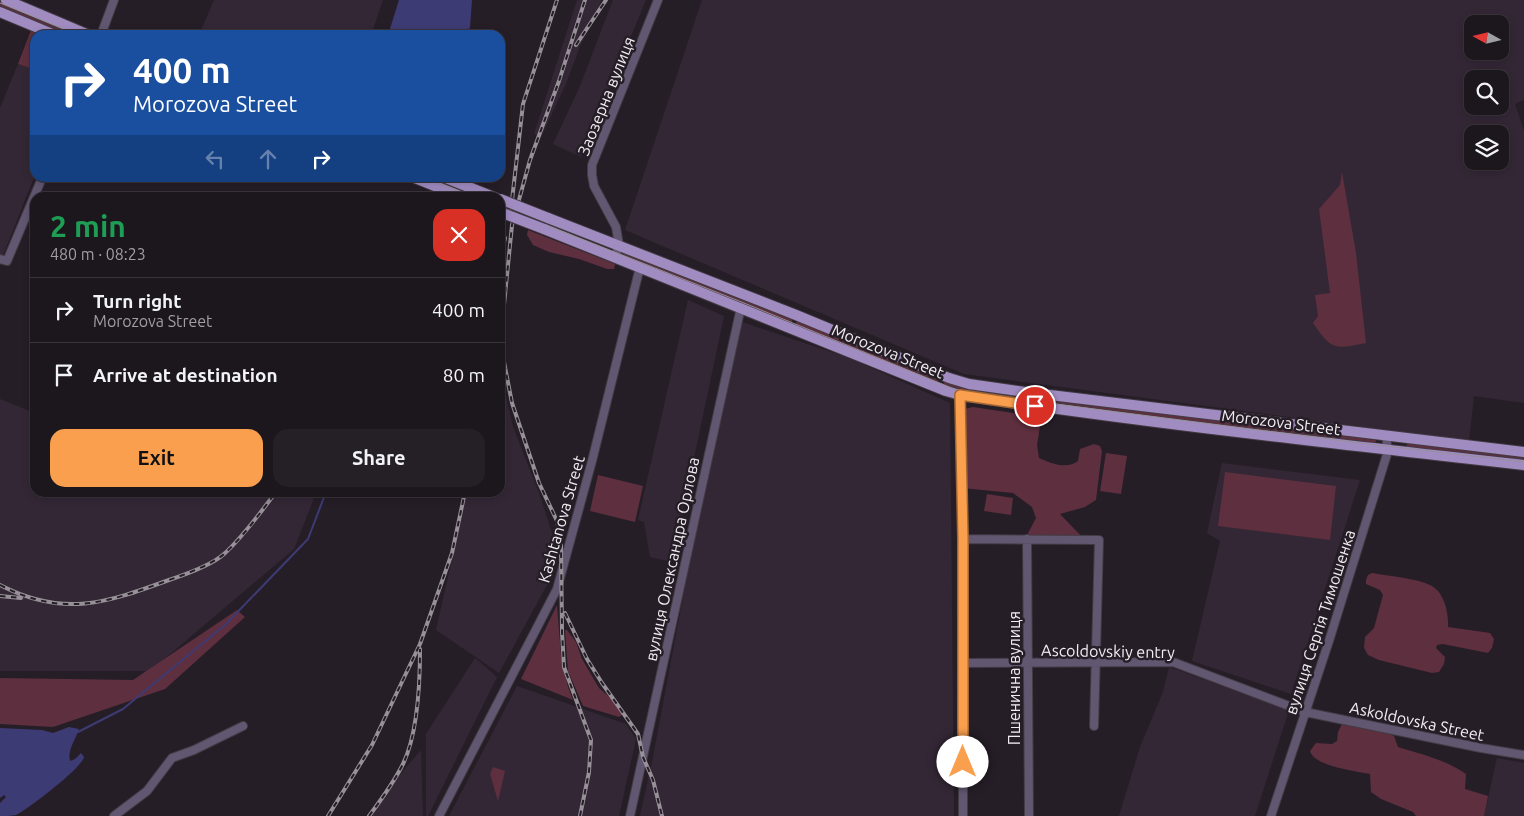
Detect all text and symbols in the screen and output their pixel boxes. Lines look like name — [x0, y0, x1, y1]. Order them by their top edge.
north arrow — [1464, 15, 1509, 60]
map controls — [1464, 15, 1509, 170]
street label: Заозерна вулиця — [574, 34, 638, 158]
icon: right — [50, 50, 115, 115]
text: 400 m — [133, 50, 231, 90]
button: search — [1464, 70, 1509, 115]
text: Morozova Street — [133, 91, 297, 116]
button: layers — [1464, 125, 1509, 170]
icon: left — [201, 145, 229, 173]
icon: ahead — [254, 145, 282, 173]
icon: right — [307, 145, 335, 173]
text: 2 min — [50, 209, 126, 243]
button: close — [433, 209, 485, 261]
text: 480 m · 08:23 — [50, 245, 146, 263]
text: Turn right — [93, 290, 181, 312]
icon: right — [50, 296, 78, 324]
text: 400 m — [432, 299, 485, 321]
text: Morozova Street — [93, 312, 212, 330]
street label: Morozova Street — [829, 320, 947, 382]
icon: arrive — [50, 361, 78, 389]
text: Arrive at destination — [93, 364, 278, 386]
text: 80 m — [443, 364, 485, 386]
pin — [1014, 385, 1056, 427]
icon: arrive — [1021, 392, 1049, 420]
street label: Morozova Street — [1221, 406, 1342, 438]
button: Exit — [50, 429, 263, 487]
button: Share — [273, 429, 485, 487]
street label: Kashtanova Street — [534, 453, 588, 585]
street label: вулиця Олександра Орлова — [642, 455, 702, 663]
street label: вулиця Сергія Тимошенка — [1282, 527, 1358, 717]
street label: Пшенична вулиця — [1005, 611, 1023, 745]
street label: Ascoldovskiy entry — [1041, 641, 1175, 661]
street label: Askoldovska Street — [1348, 698, 1487, 744]
position arrow — [936, 735, 988, 787]

